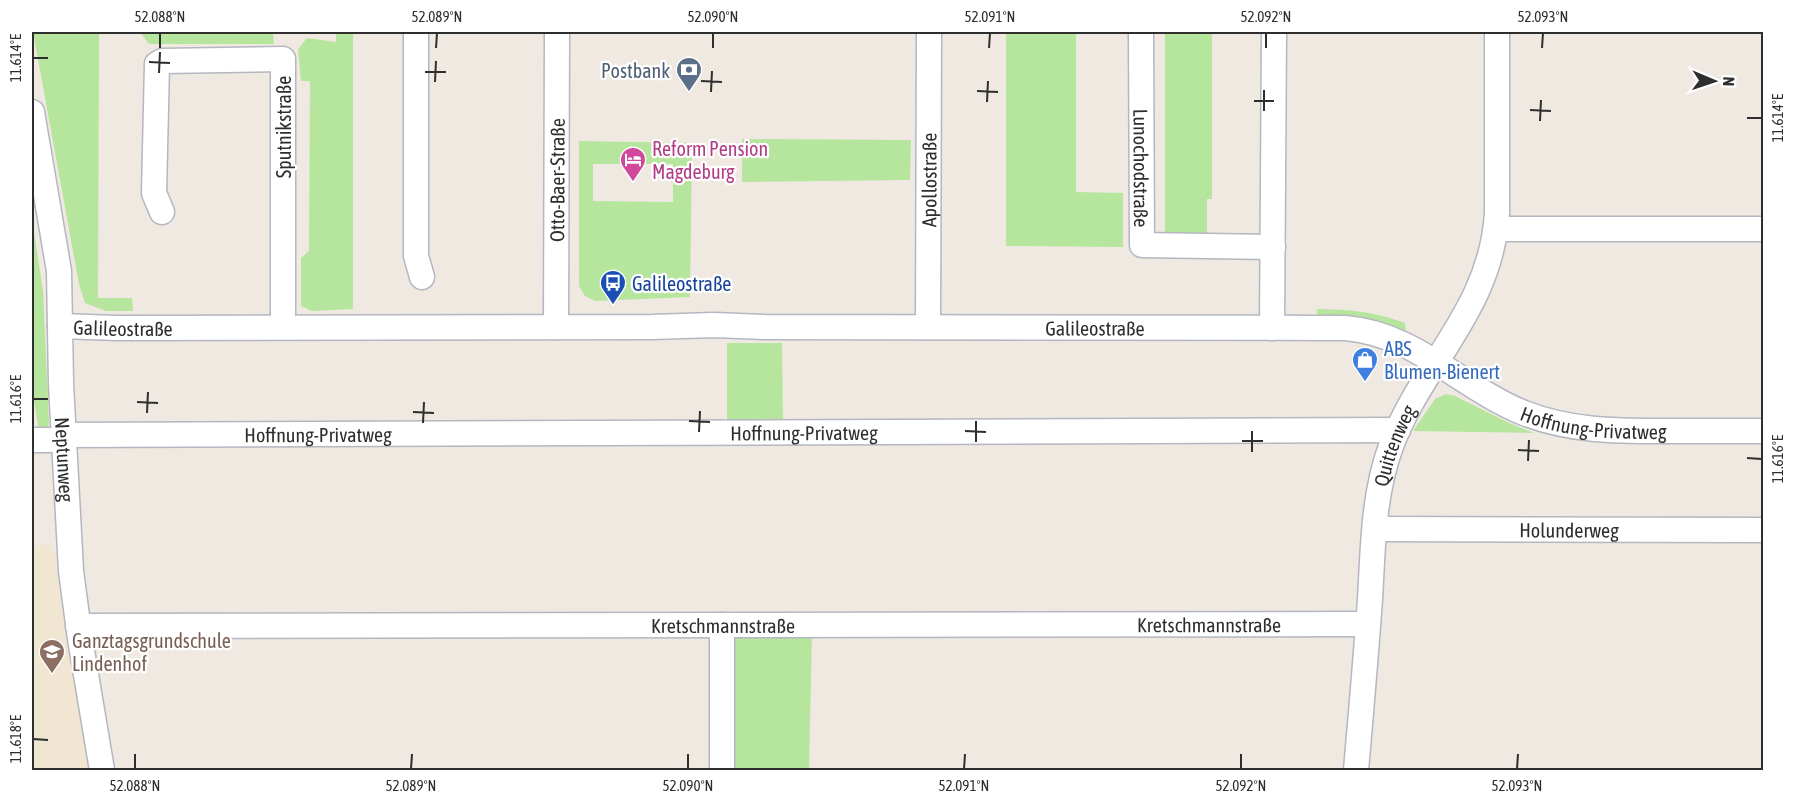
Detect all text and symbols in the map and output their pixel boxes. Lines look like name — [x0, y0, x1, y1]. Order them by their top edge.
text: 52.088°N — [135, 8, 185, 25]
text: 52.089°N — [412, 8, 462, 25]
text: 52.090°N — [688, 8, 738, 25]
text: 52.091°N — [965, 8, 1015, 25]
text: 52.092°N — [1241, 8, 1291, 25]
text: 52.093°N — [1518, 8, 1568, 25]
text: 11.614°E — [7, 33, 24, 82]
north arrow — [1684, 51, 1744, 111]
bank icon: Postbank — [674, 55, 704, 93]
place label: Postbank — [601, 59, 670, 82]
street label: Sputnikstraße — [272, 76, 295, 178]
text: N — [1720, 76, 1738, 87]
text: 11.614°E — [1769, 93, 1786, 142]
street label: Lunochodstraße — [1130, 109, 1153, 227]
street label: Otto-Baer-Straße — [545, 118, 568, 242]
street label: Apollostraße — [917, 133, 940, 227]
place label: Reform Pension Magdeburg — [652, 137, 768, 183]
hotel icon: Reform Pension Magdeburg — [618, 145, 648, 183]
bus stop icon: Galileostraße — [598, 268, 628, 306]
place label: Galileostraße — [632, 272, 731, 295]
street label: Galileostraße — [73, 315, 173, 339]
street label: Galileostraße — [1045, 316, 1145, 339]
place label: ABS Blumen-Bienert — [1384, 337, 1500, 383]
shop icon: ABS Blumen-Bienert — [1350, 345, 1380, 383]
text: 11.616°E — [7, 374, 24, 423]
street label: Quittenweg — [1369, 400, 1420, 488]
street label: Hoffnung-Privatweg — [1517, 401, 1667, 443]
street label: Neptunweg — [51, 417, 79, 503]
street label: Hoffnung-Privatweg — [730, 420, 878, 444]
street label: Hoffnung-Privatweg — [244, 422, 392, 446]
text: 11.616°E — [1769, 434, 1786, 483]
street label: Holunderweg — [1519, 518, 1619, 541]
street label: Kretschmannstraße — [651, 613, 795, 637]
street label: Kretschmannstraße — [1137, 613, 1281, 636]
place label: Ganztagsgrundschule Lindenhof — [72, 629, 231, 675]
school or university icon: Ganztagsgrundschule Lindenhof — [37, 637, 67, 675]
text: 11.618°E — [7, 714, 24, 763]
text: 52.088°N — [110, 777, 160, 794]
text: 52.089°N — [386, 777, 436, 794]
text: 52.090°N — [663, 777, 713, 794]
text: 52.091°N — [939, 777, 989, 794]
text: 52.092°N — [1216, 777, 1266, 794]
text: 52.093°N — [1492, 777, 1542, 794]

